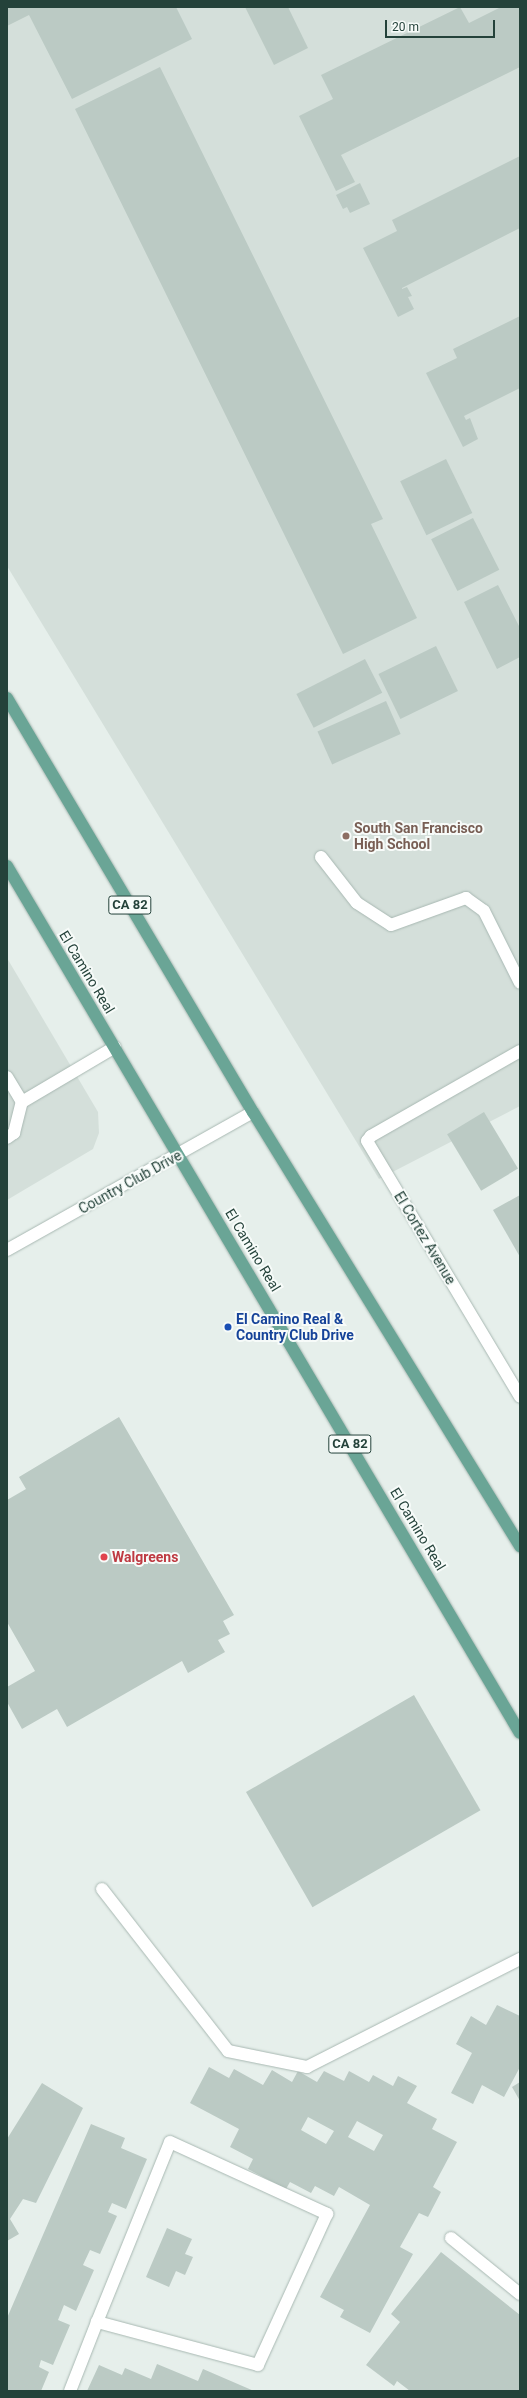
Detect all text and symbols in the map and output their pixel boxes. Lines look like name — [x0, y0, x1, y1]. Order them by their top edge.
scale bar — [387, 12, 497, 38]
text: 20 m — [392, 20, 419, 34]
place label: South San Francisco High School — [354, 820, 483, 852]
marker: South San Francisco High School — [341, 831, 351, 841]
road number: CA 82 — [108, 894, 152, 916]
street label: El Camino Real — [56, 928, 118, 1016]
street label: Country Club Drive — [76, 1147, 184, 1217]
street label: El Cortez Avenue — [391, 1189, 459, 1287]
street label: El Camino Real — [222, 1206, 284, 1294]
place label: El Camino Real & Country Club Drive — [236, 1311, 354, 1344]
marker: El Camino Real & Country Club Drive — [223, 1322, 233, 1332]
road number: CA 82 — [328, 1433, 372, 1455]
street label: El Camino Real — [387, 1485, 449, 1573]
place label: Walgreens — [112, 1549, 178, 1565]
marker: Walgreens — [99, 1552, 109, 1562]

